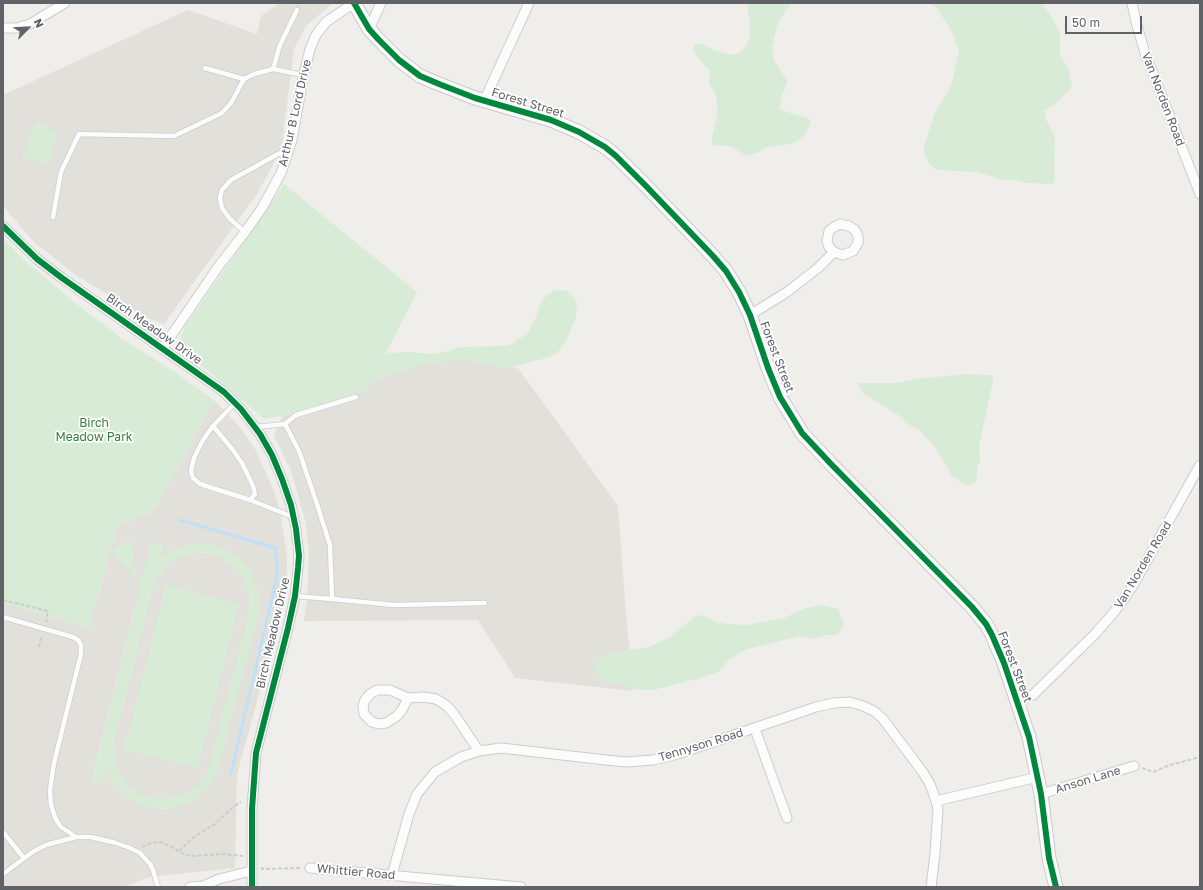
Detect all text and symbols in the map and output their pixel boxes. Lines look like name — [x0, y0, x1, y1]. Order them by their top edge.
north arrow — [8, 8, 48, 48]
scale bar — [1067, 8, 1144, 34]
text: 50 m — [1072, 15, 1100, 30]
text: N — [32, 16, 47, 29]
street label: Van Norden Road — [1138, 50, 1188, 148]
street label: Arthur B Lord Drive — [276, 58, 314, 168]
street label: Forest Street — [490, 85, 566, 121]
street label: Birch Meadow Drive — [103, 290, 205, 368]
street label: Forest Street — [757, 319, 797, 395]
park label: Birch Meadow Park — [55, 416, 133, 444]
street label: Van Norden Road — [1111, 519, 1175, 611]
street label: Birch Meadow Drive — [253, 576, 293, 690]
street label: Forest Street — [995, 629, 1035, 705]
street label: Tennyson Road — [657, 725, 745, 765]
street label: Anson Lane — [1054, 763, 1122, 797]
street label: Whittier Road — [316, 861, 396, 883]

